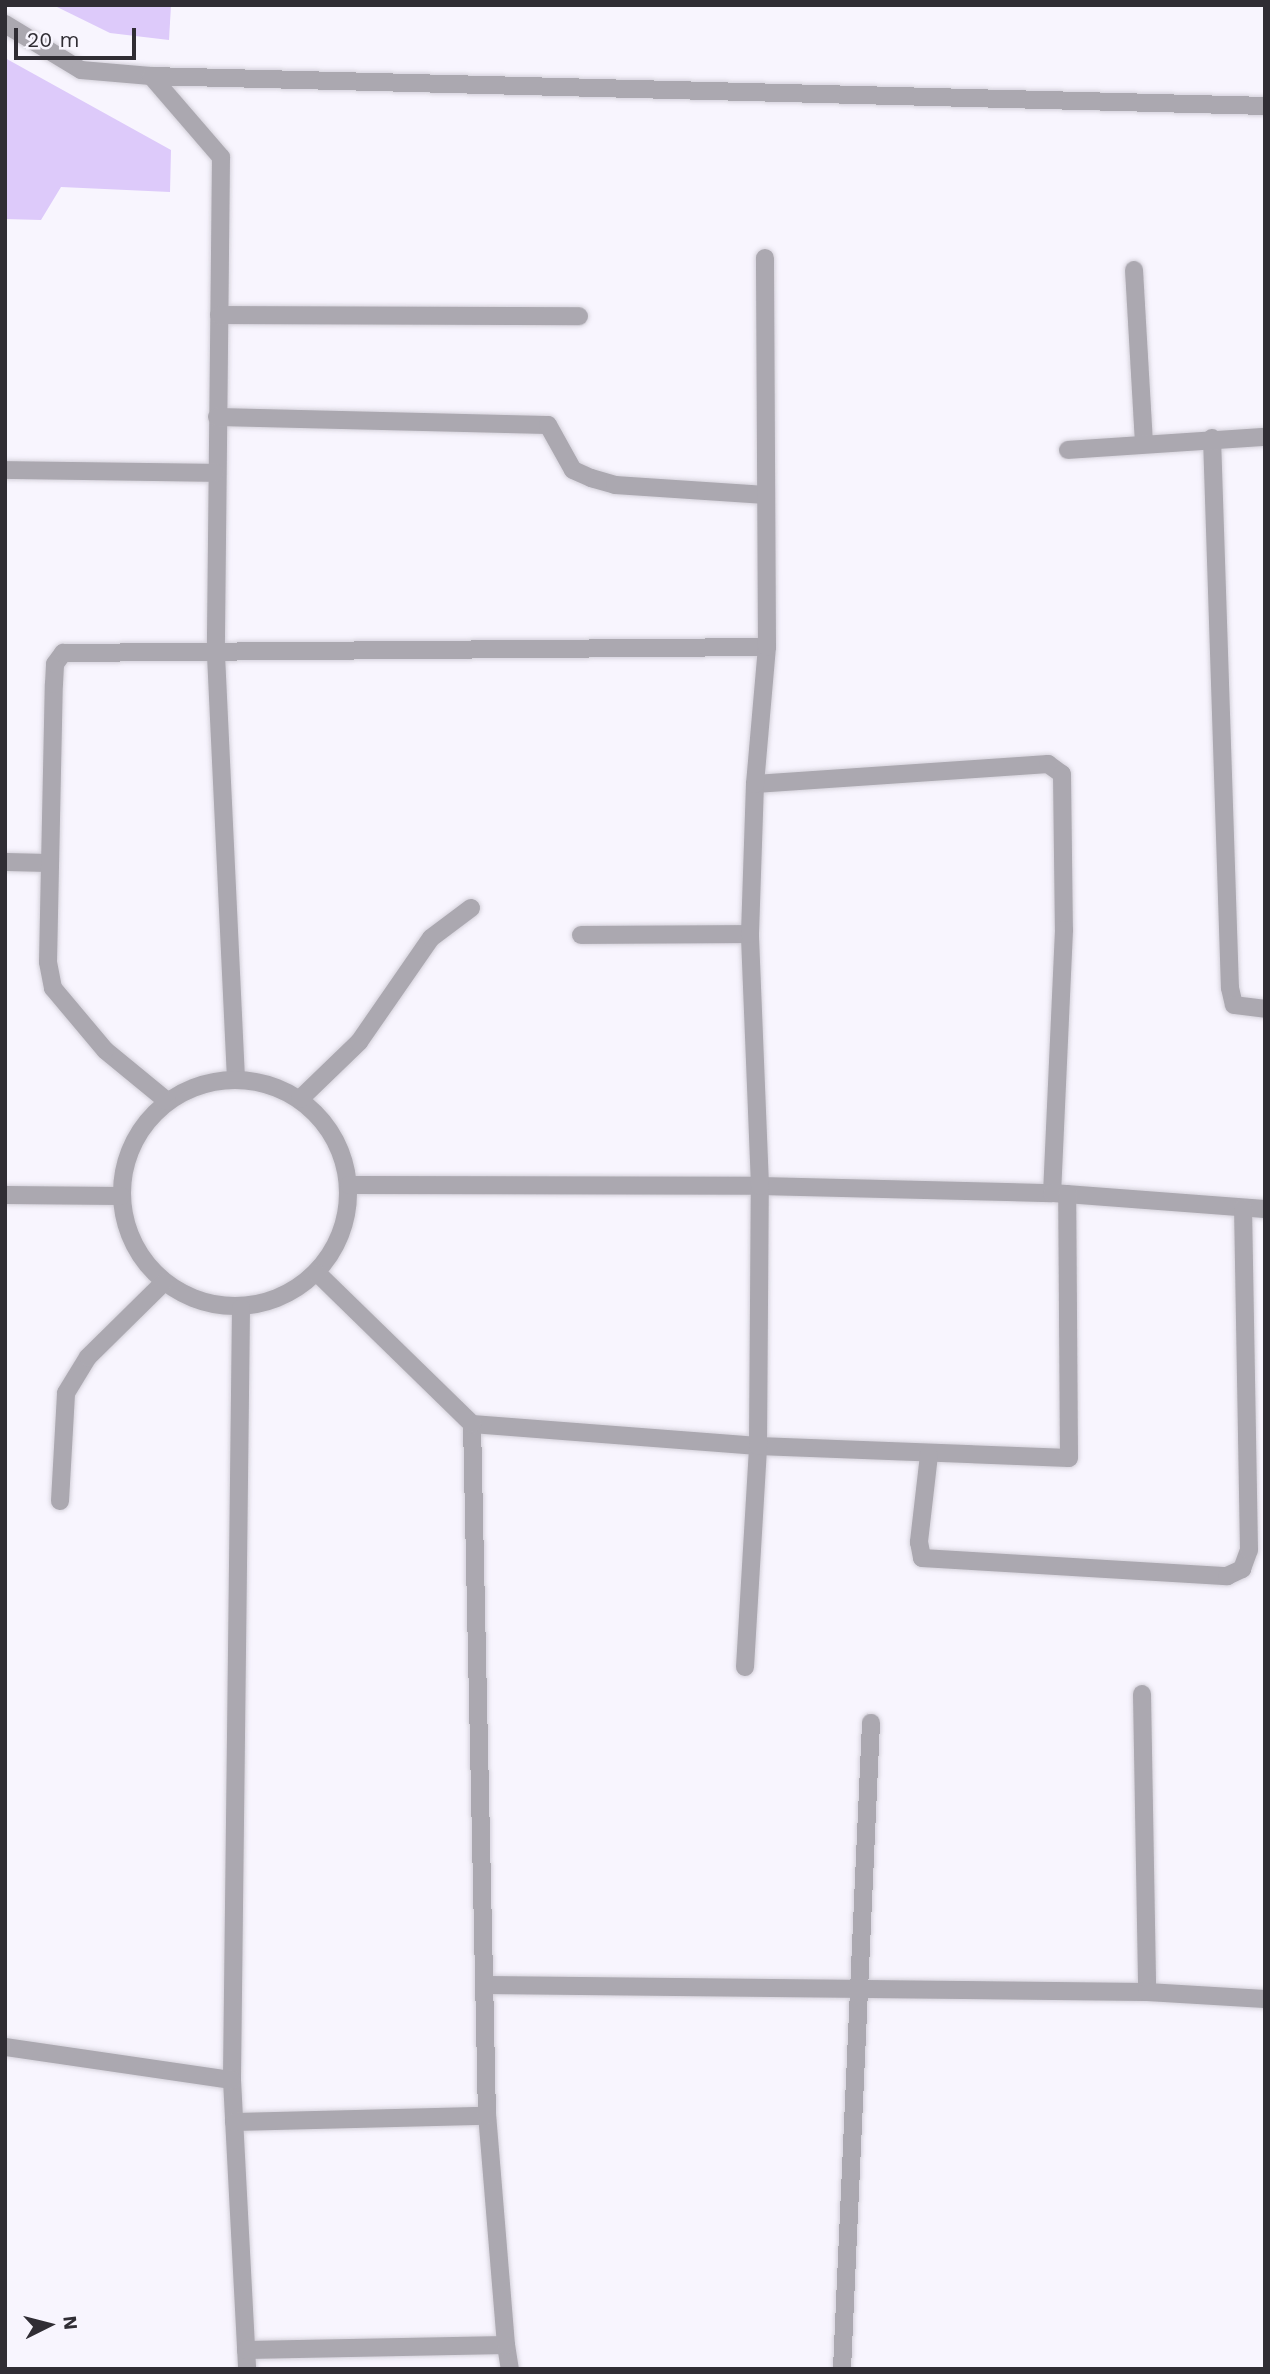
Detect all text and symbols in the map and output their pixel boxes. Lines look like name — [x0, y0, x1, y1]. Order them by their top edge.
scale bar — [18, 14, 140, 58]
text: 20 m — [27, 27, 79, 52]
north arrow — [14, 2290, 84, 2360]
text: N — [58, 2315, 83, 2331]

